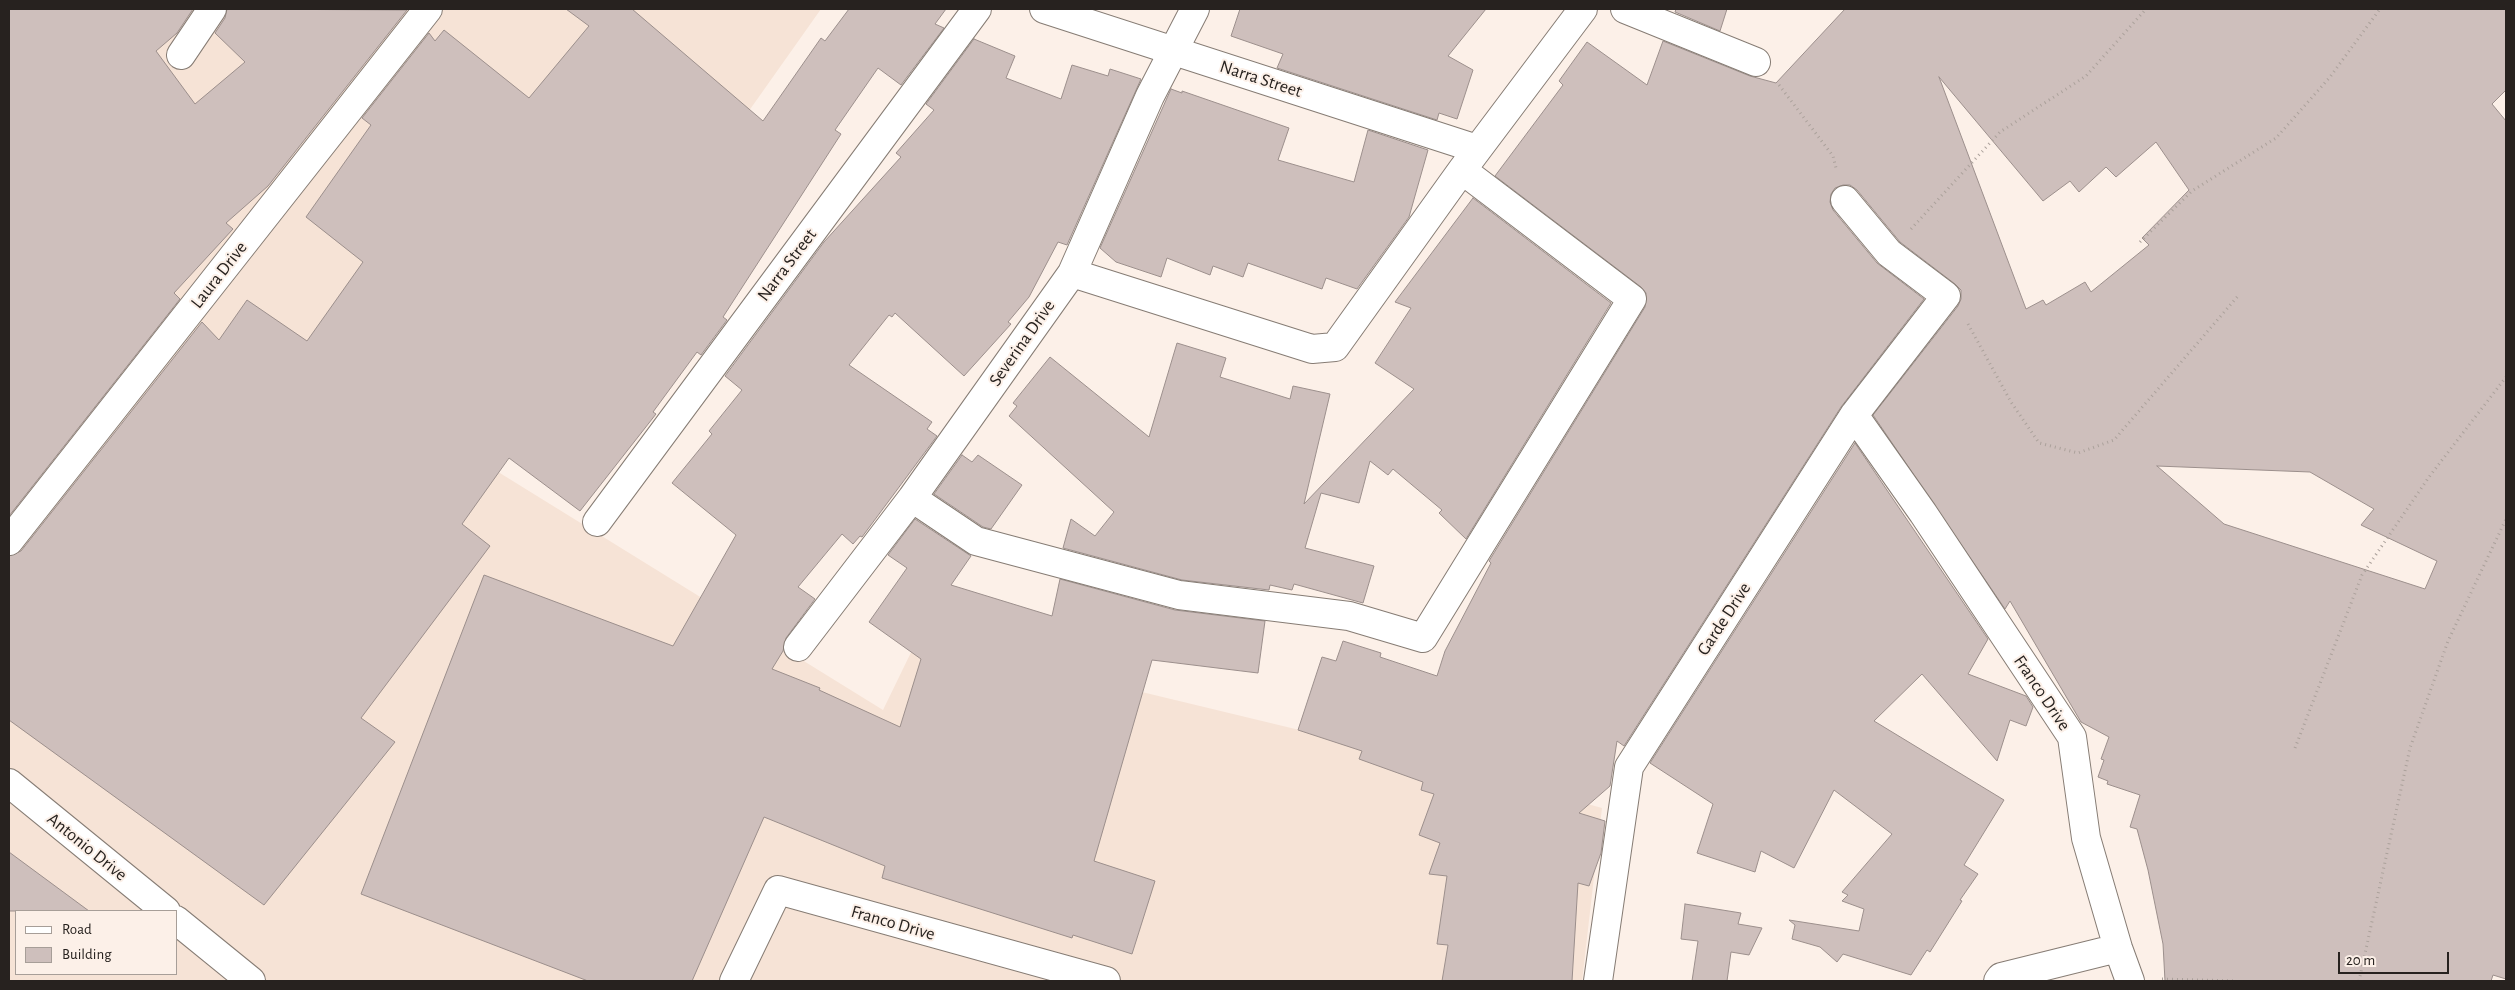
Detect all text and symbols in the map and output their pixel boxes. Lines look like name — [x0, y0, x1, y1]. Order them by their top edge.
street label: Narra Street — [1217, 56, 1305, 102]
street label: Narra Street — [753, 224, 821, 306]
street label: Laura Drive — [186, 237, 252, 313]
street label: Severina Drive — [984, 296, 1060, 390]
street label: Garde Drive — [1692, 578, 1756, 660]
street label: Franco Drive — [2009, 651, 2075, 735]
street label: Antonio Drive — [43, 808, 131, 886]
street label: Franco Drive — [849, 901, 937, 945]
legend — [15, 910, 178, 975]
text: Road — [62, 922, 92, 937]
scale bar — [2340, 942, 2451, 974]
text: Building — [62, 947, 112, 962]
text: 20 m — [2346, 953, 2375, 968]

